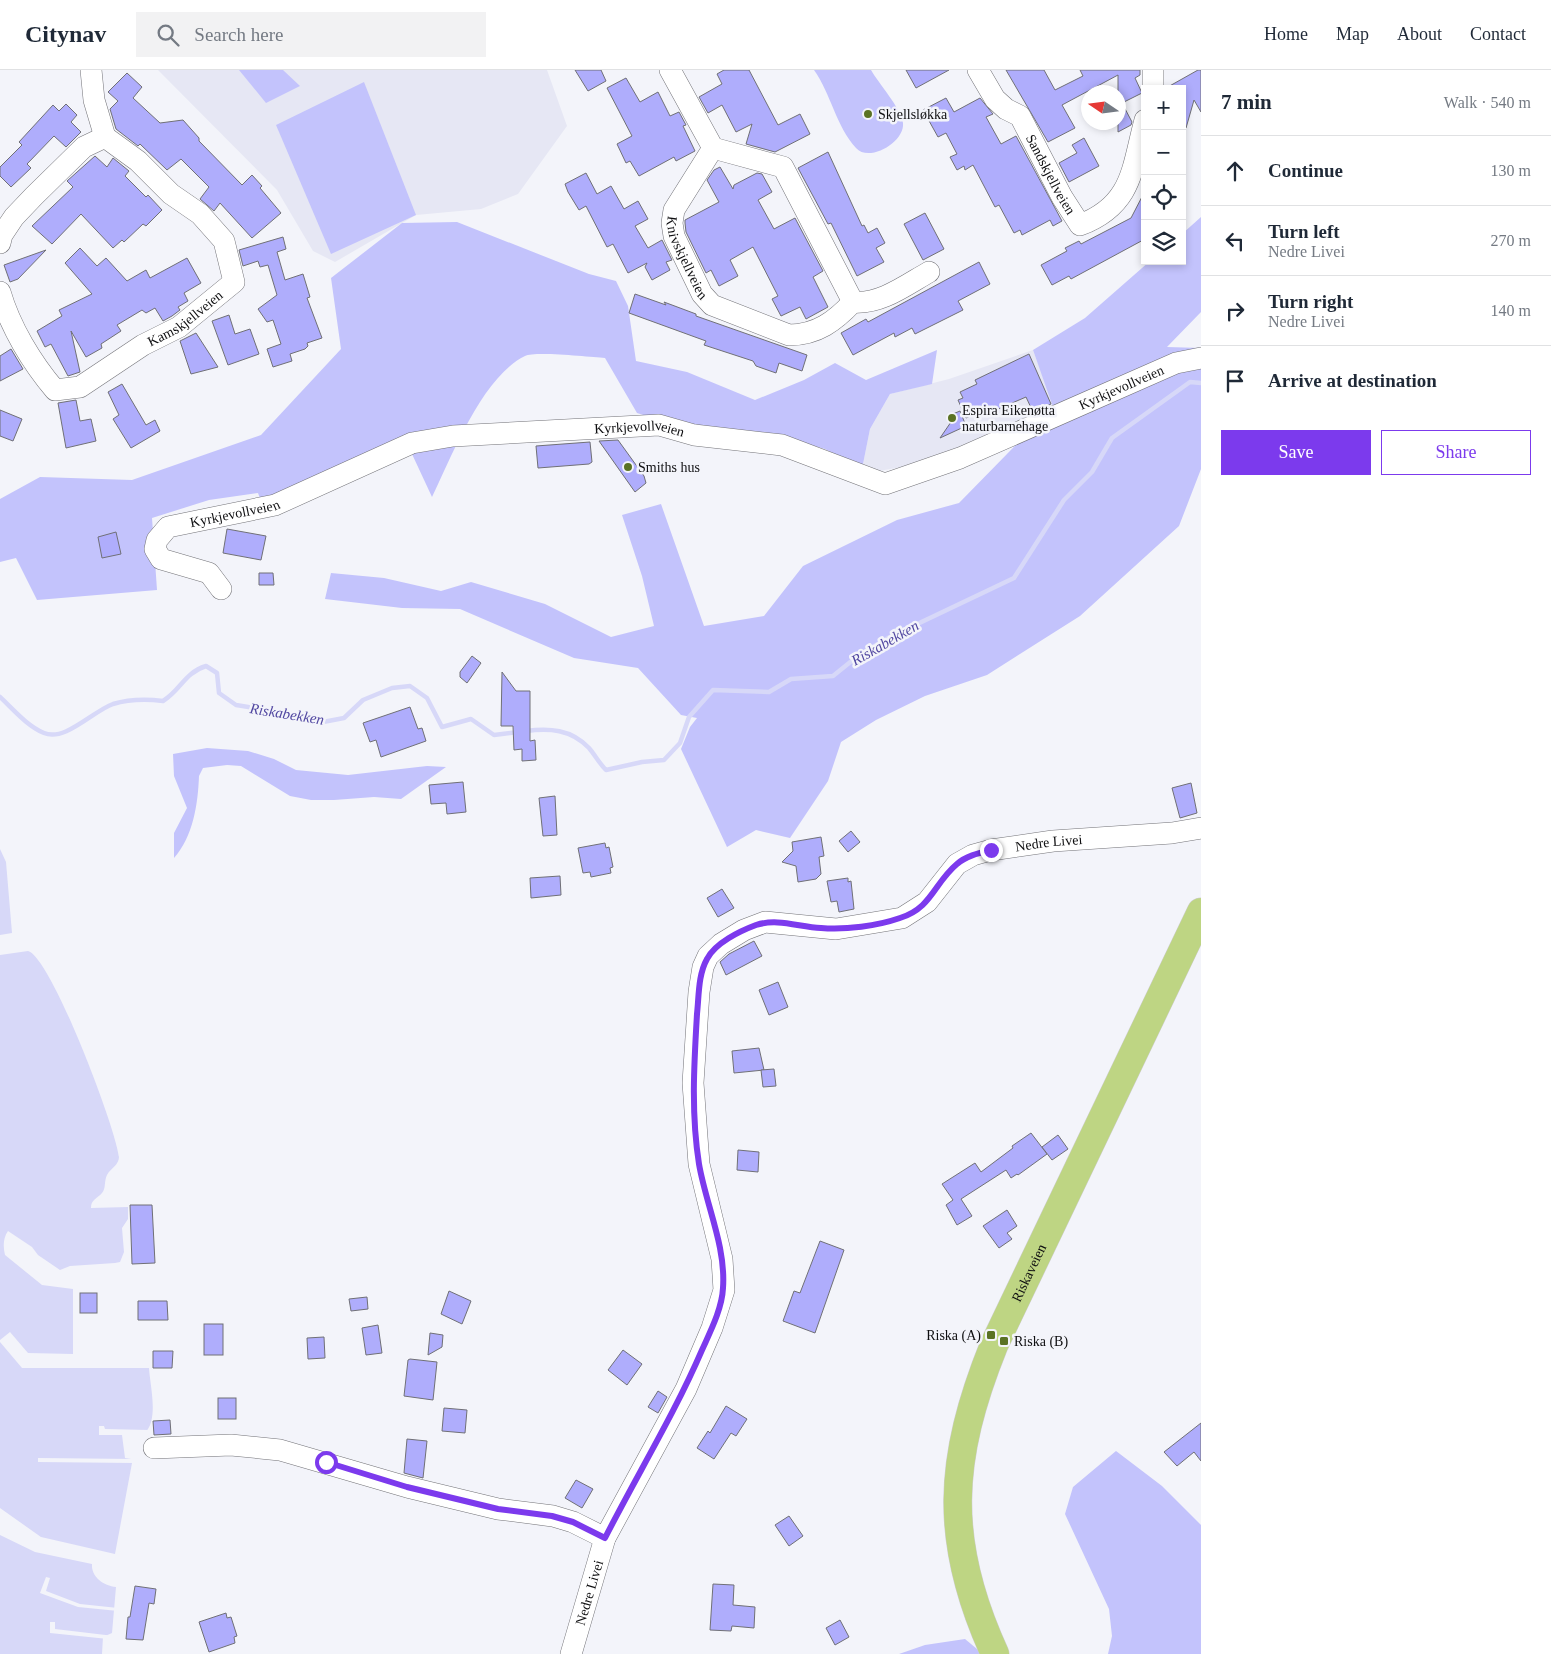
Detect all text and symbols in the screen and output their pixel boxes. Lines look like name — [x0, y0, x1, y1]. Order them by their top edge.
search box — [136, 12, 486, 57]
text: Citynav — [25, 21, 106, 47]
icon: search — [154, 21, 182, 49]
text: Search here — [194, 24, 283, 45]
text: Home — [1264, 24, 1308, 44]
text: Map — [1336, 24, 1369, 44]
text: About — [1397, 24, 1442, 44]
text: Contact — [1470, 24, 1526, 44]
north arrow — [1081, 85, 1126, 130]
map controls — [1141, 85, 1186, 265]
button: + — [1141, 85, 1186, 130]
text: 7 min — [1221, 90, 1272, 114]
text: Walk · 540 m — [1444, 94, 1531, 111]
place label: Skjellsløkka — [878, 107, 948, 122]
marker: Skjellsløkka — [862, 108, 874, 120]
button: − — [1141, 130, 1186, 175]
street label: Sandskjellveien — [1023, 132, 1078, 217]
icon: ahead — [1221, 157, 1249, 185]
text: Continue — [1268, 160, 1343, 181]
text: 130 m — [1491, 162, 1531, 179]
button: locate — [1141, 175, 1186, 220]
street label: Knivskjellveien — [664, 215, 710, 303]
button: layers — [1141, 220, 1186, 265]
text: Turn left — [1268, 221, 1340, 242]
icon: left — [1221, 227, 1249, 255]
text: 270 m — [1491, 232, 1531, 249]
text: Nedre Livei — [1268, 243, 1345, 260]
street label: Kamskjellveien — [145, 288, 226, 349]
text: Turn right — [1268, 291, 1353, 312]
icon: right — [1221, 297, 1249, 325]
text: 140 m — [1491, 302, 1531, 319]
text: Nedre Livei — [1268, 313, 1345, 330]
street label: Kyrkjevollveien — [1077, 362, 1166, 413]
icon: arrive — [1221, 367, 1249, 395]
text: Arrive at destination — [1268, 370, 1437, 391]
place label: Espira Eikenøtta naturbarnehage — [962, 403, 1056, 434]
marker: Espira Eikenøtta naturbarnehage — [946, 412, 958, 424]
street label: Kyrkjevollveien — [594, 418, 686, 440]
button: Save — [1221, 430, 1371, 475]
button: Share — [1381, 430, 1531, 475]
place label: Smiths hus — [638, 460, 700, 475]
marker: Smiths hus — [622, 461, 634, 473]
street label: Kyrkjevollveien — [189, 497, 282, 530]
water label: Riskabekken — [848, 617, 921, 669]
water label: Riskabekken — [248, 700, 325, 728]
street label: Nedre Livei — [1014, 832, 1083, 854]
route end — [980, 839, 1003, 862]
street label: Riskaveien — [1009, 1242, 1049, 1304]
place label: Riska (A) — [926, 1328, 981, 1344]
marker: Riska (A) — [985, 1329, 997, 1341]
place label: Riska (B) — [1014, 1334, 1068, 1350]
marker: Riska (B) — [998, 1335, 1010, 1347]
route start — [315, 1451, 338, 1474]
street label: Nedre Livei — [573, 1558, 606, 1627]

